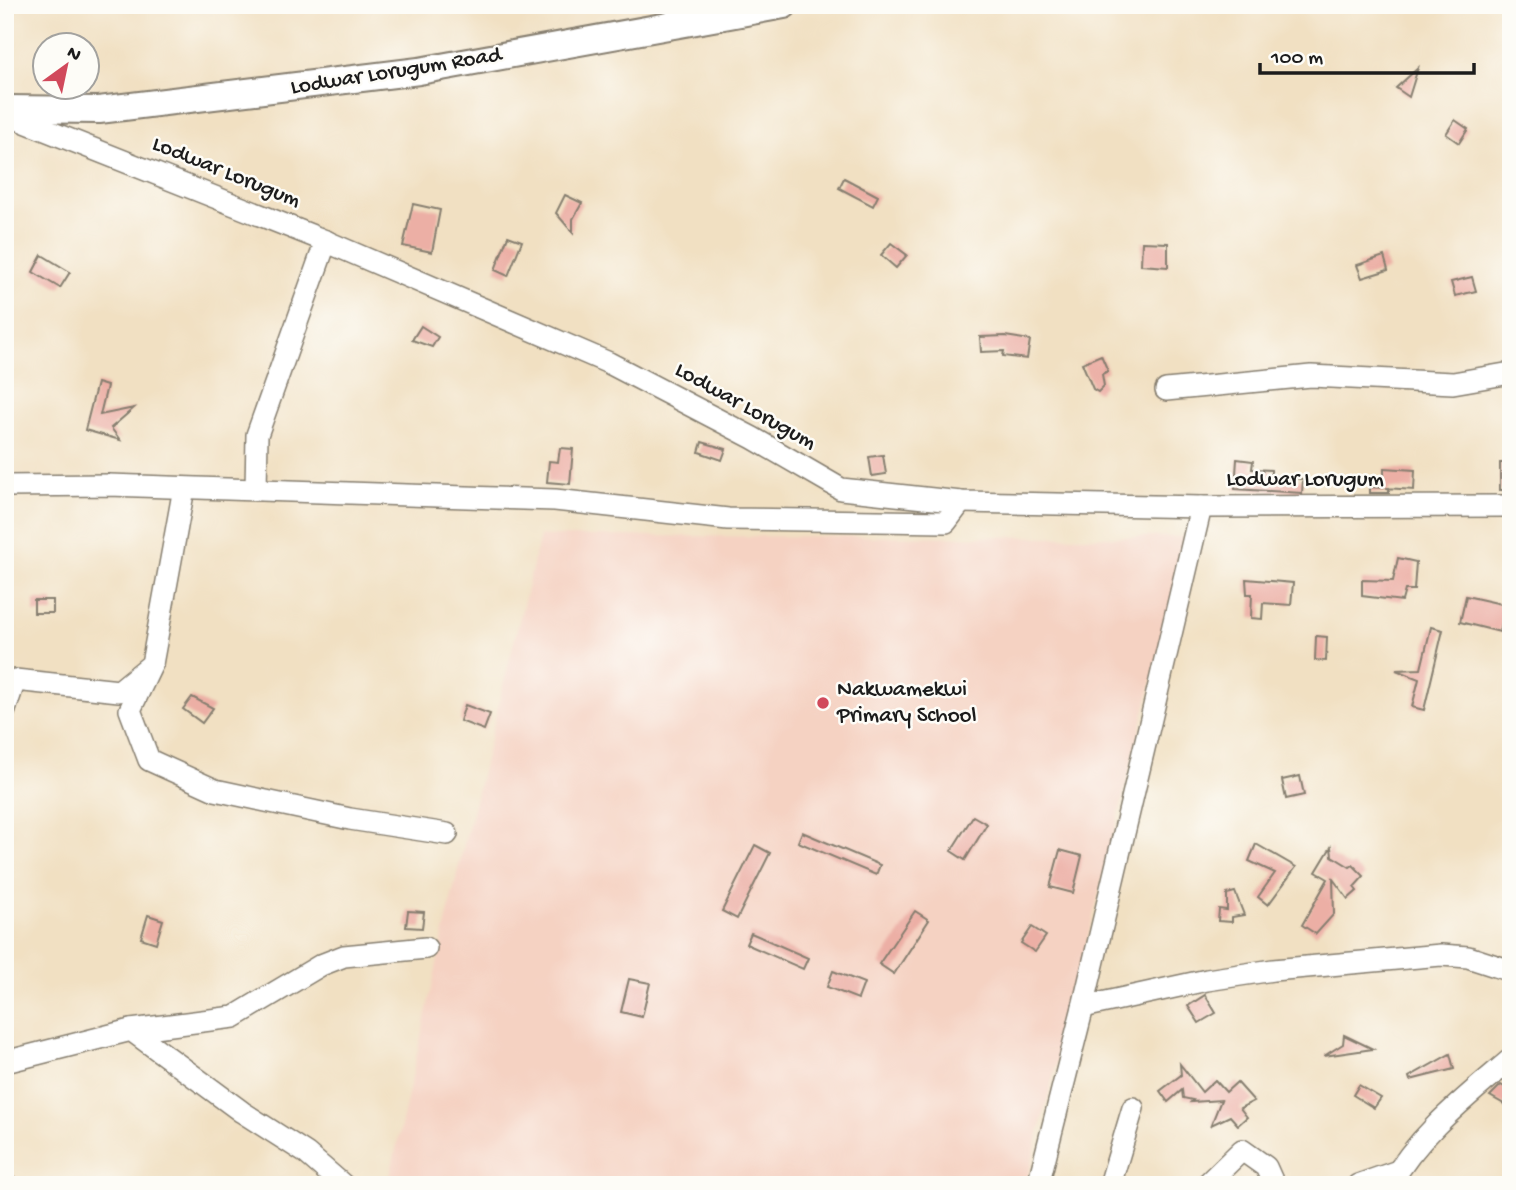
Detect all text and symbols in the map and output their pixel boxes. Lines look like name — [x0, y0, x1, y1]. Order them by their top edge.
north arrow — [32, 32, 102, 102]
scale bar — [1260, 32, 1474, 76]
text: N — [62, 42, 85, 68]
street label: Lodwar Lorugum Road — [289, 42, 505, 102]
text: 100 m — [1270, 47, 1323, 72]
street label: Lodwar Lorugum — [148, 131, 304, 215]
street label: Lodwar Lorugum — [670, 357, 820, 457]
street label: Lodwar Lorugum — [1226, 467, 1384, 494]
place label: Nakwamekwi Primary School — [836, 677, 977, 730]
marker: Nakwamekwi Primary School — [815, 695, 831, 711]

